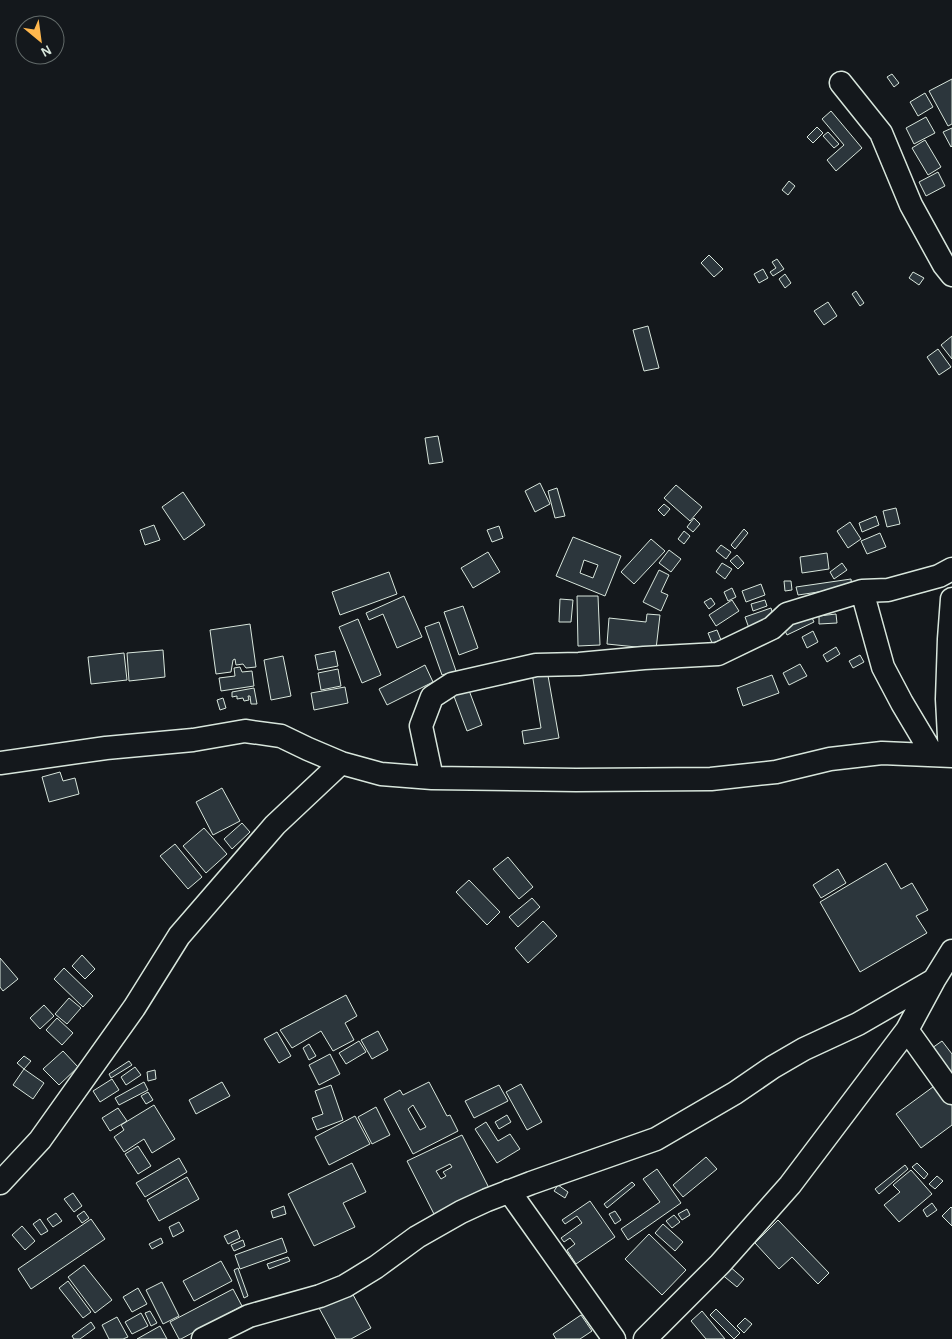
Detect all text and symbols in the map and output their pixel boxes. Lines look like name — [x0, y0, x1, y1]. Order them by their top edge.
north arrow — [15, 15, 65, 65]
text: N — [38, 42, 53, 59]

